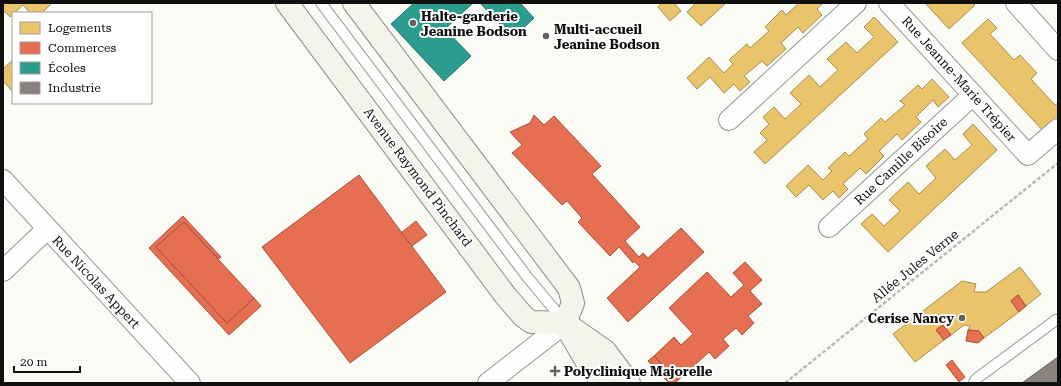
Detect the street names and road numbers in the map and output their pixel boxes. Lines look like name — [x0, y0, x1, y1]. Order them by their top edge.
street label: Rue Jeanne-Marie Trépier — [899, 13, 1020, 145]
street label: Avenue Raymond Pinchard — [361, 105, 476, 250]
street label: Rue Camille Bisoire — [851, 114, 951, 208]
street label: Allée Jules Verne — [869, 226, 961, 306]
street label: Rue Nicolas Appert — [49, 233, 143, 332]

